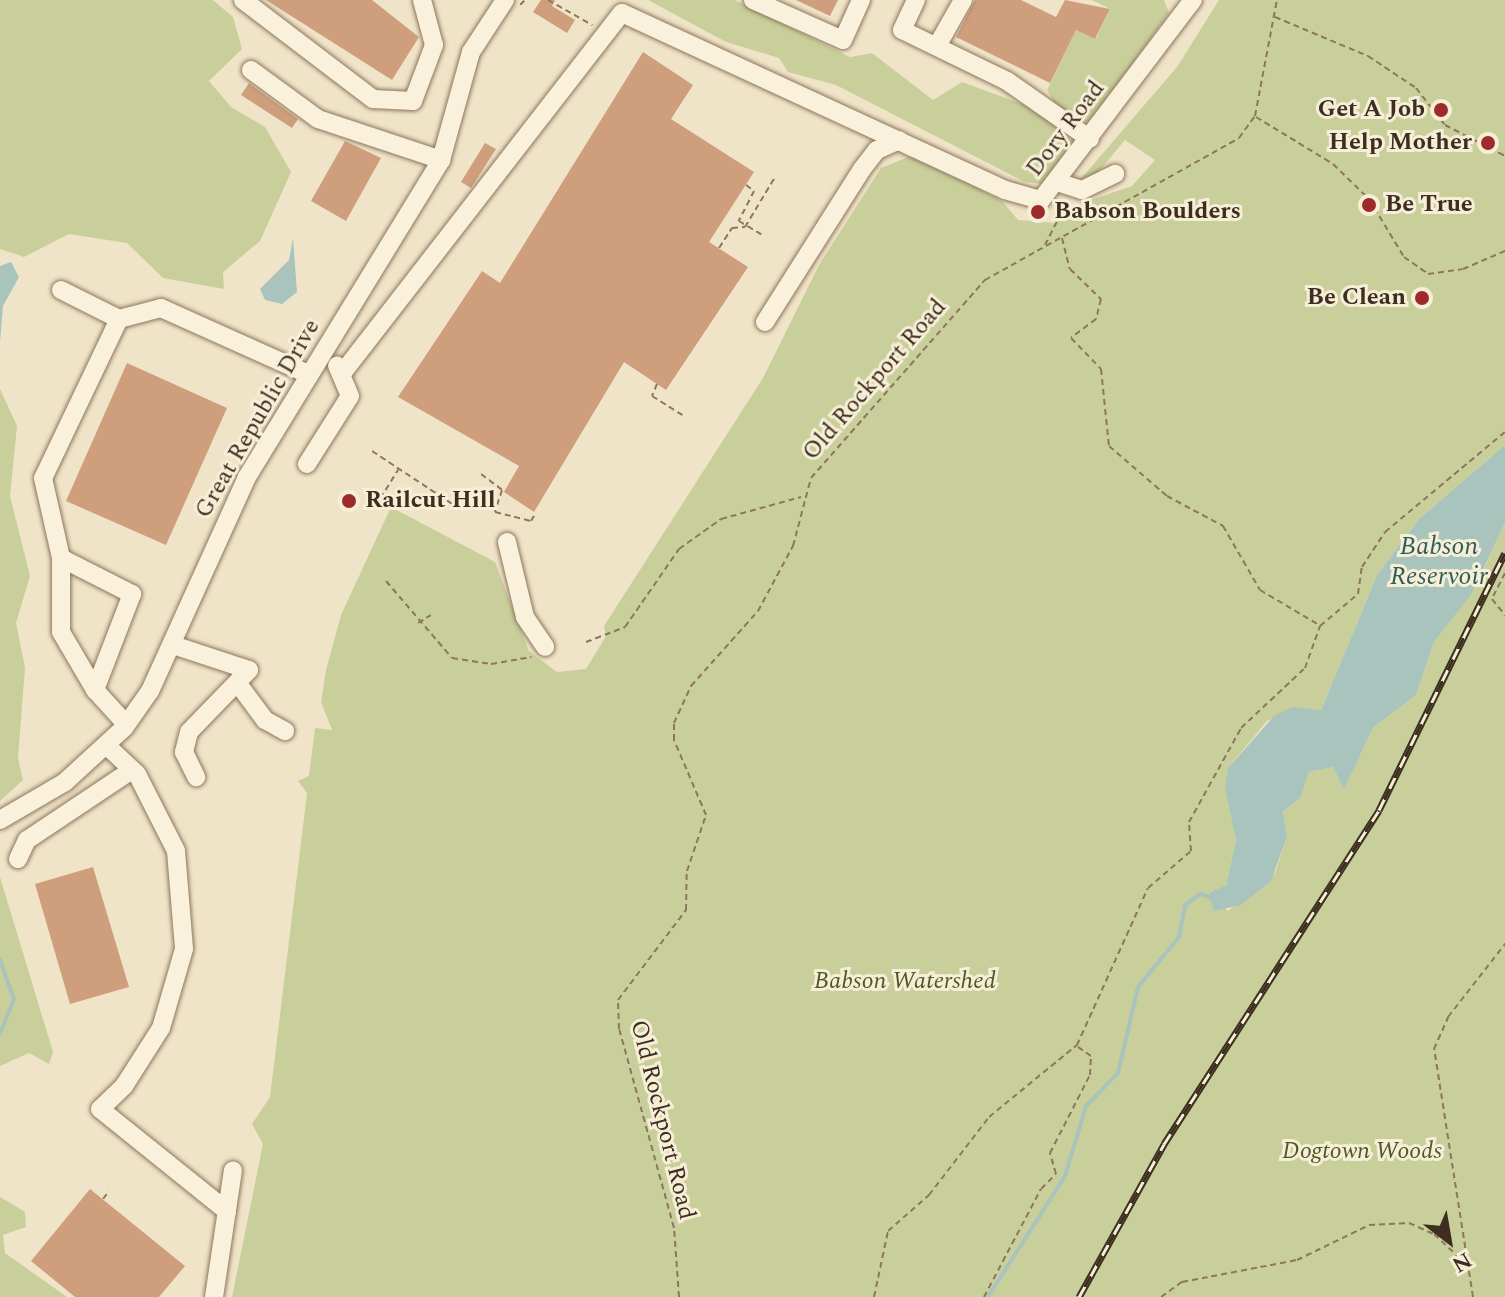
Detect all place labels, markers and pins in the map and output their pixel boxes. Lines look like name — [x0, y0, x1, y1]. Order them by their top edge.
place label: Get A Job — [1318, 96, 1425, 124]
marker: Get A Job — [1432, 101, 1450, 119]
place label: Help Mother — [1329, 129, 1472, 157]
marker: Help Mother — [1479, 134, 1497, 152]
place label: Be True — [1385, 191, 1473, 219]
marker: Be True — [1360, 196, 1378, 214]
place label: Babson Boulders — [1054, 198, 1241, 226]
marker: Babson Boulders — [1029, 203, 1047, 221]
place label: Be Clean — [1307, 284, 1406, 312]
marker: Be Clean — [1413, 289, 1431, 307]
place label: Railcut Hill — [365, 487, 495, 515]
marker: Railcut Hill — [340, 492, 358, 510]

